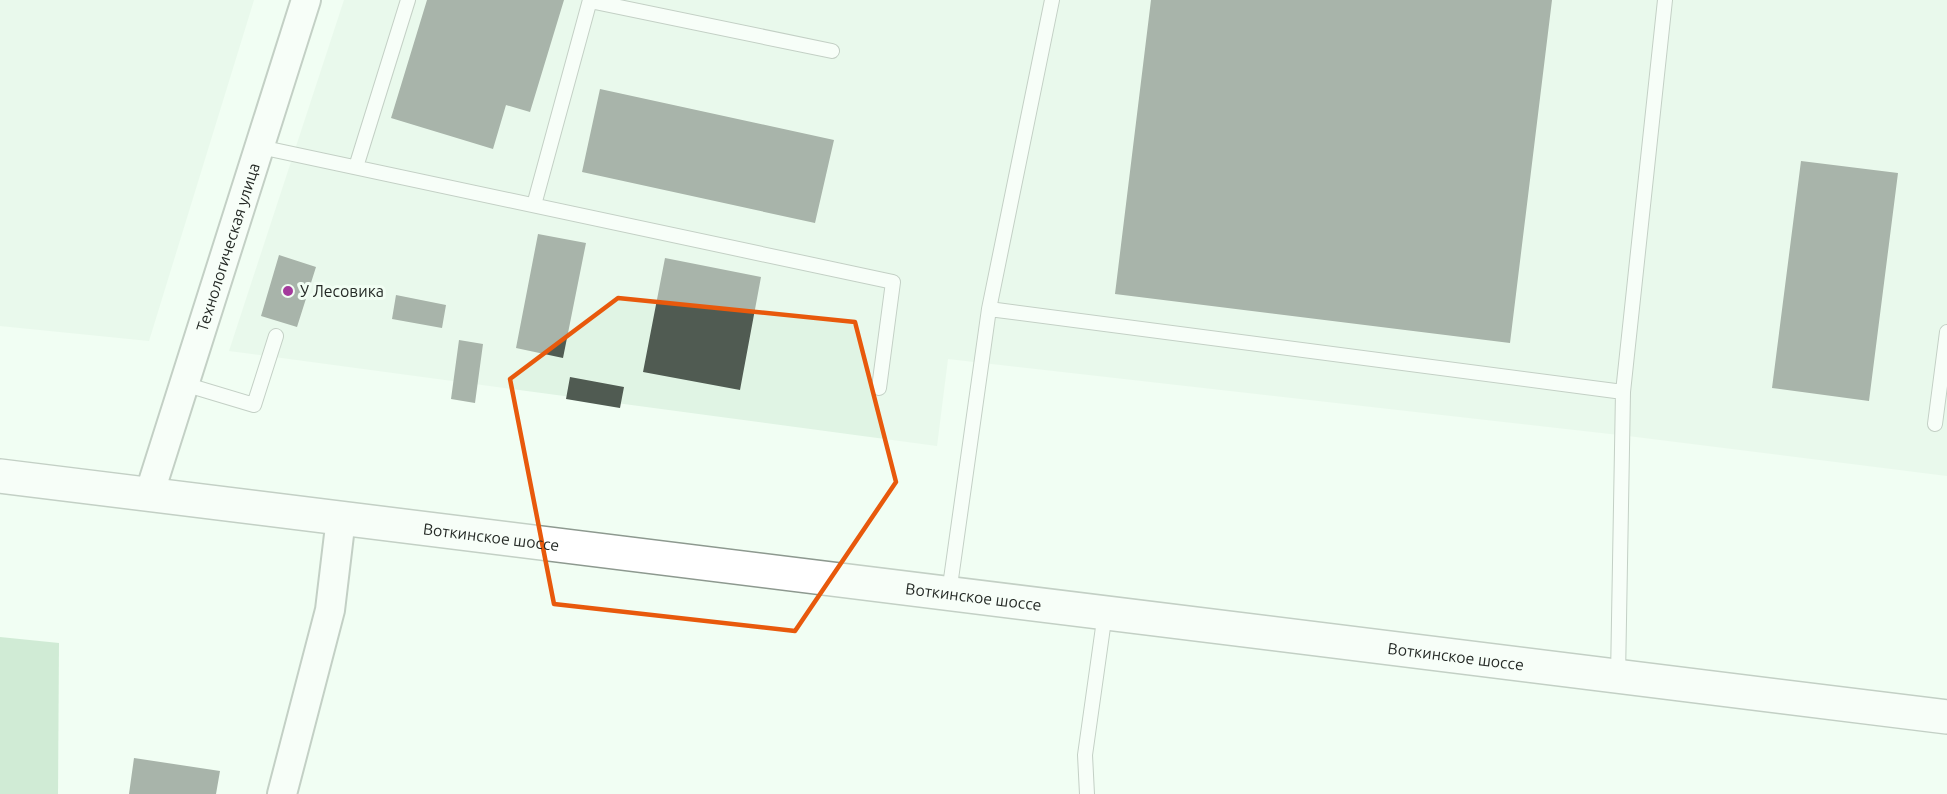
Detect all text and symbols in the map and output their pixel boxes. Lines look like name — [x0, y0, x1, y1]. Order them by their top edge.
street label: Технологическая улица — [192, 161, 263, 334]
place label: У Лесовика — [300, 282, 384, 300]
marker: У Лесовика — [281, 284, 295, 298]
street label: Воткинское шоссе — [422, 519, 560, 554]
street label: Воткинское шоссе — [904, 579, 1043, 614]
street label: Воткинское шоссе — [1387, 639, 1525, 674]

